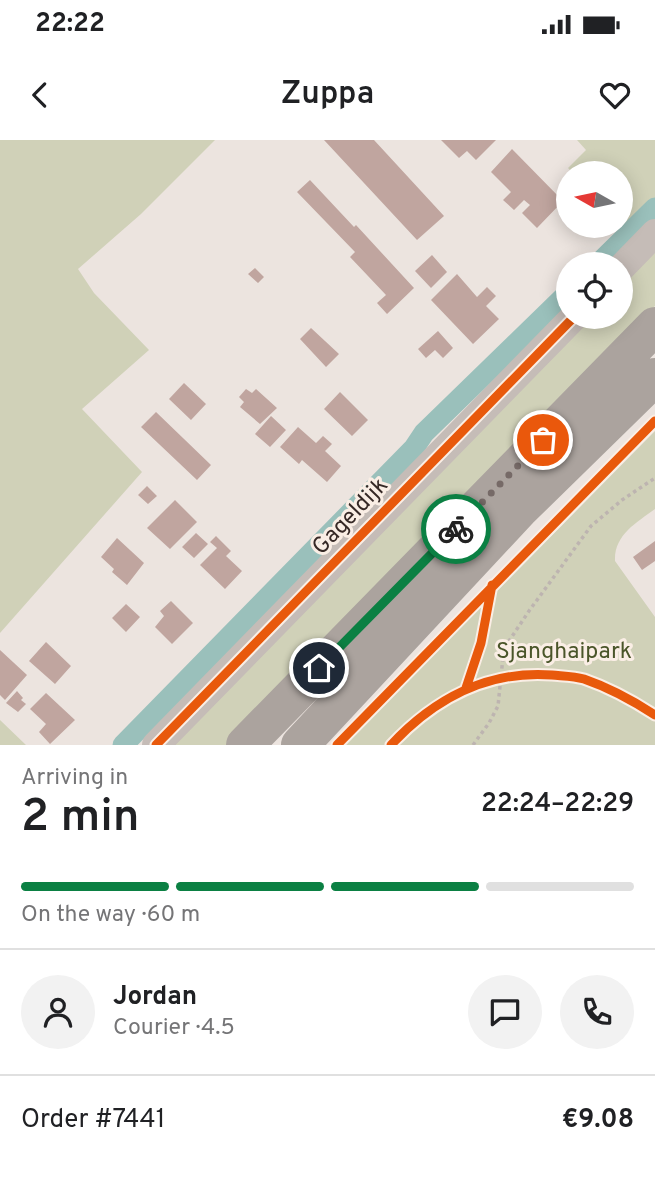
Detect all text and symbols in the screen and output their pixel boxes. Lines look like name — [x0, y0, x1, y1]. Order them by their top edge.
text: 22:22 — [35, 8, 105, 41]
text: Zuppa — [281, 75, 374, 115]
icon: back — [21, 76, 59, 114]
icon: heart — [596, 76, 634, 114]
north arrow — [556, 161, 634, 238]
map controls — [556, 161, 633, 329]
button: locate — [556, 252, 633, 329]
pin — [513, 410, 573, 470]
icon: bag — [524, 421, 562, 459]
street label: Gageldijk — [307, 472, 395, 562]
courier — [421, 494, 491, 564]
icon: bike — [437, 510, 475, 548]
pin — [289, 638, 349, 698]
park label: Sjanghaipark — [496, 638, 632, 667]
icon: home — [300, 649, 338, 687]
text: Arriving in — [21, 764, 128, 793]
text: 22:24–22:29 — [481, 788, 634, 821]
text: 2 min — [21, 789, 140, 848]
text: On the way · 60 m — [21, 901, 200, 930]
button: person — [21, 975, 95, 1049]
button: chat — [468, 975, 542, 1049]
button: phone — [560, 975, 634, 1049]
text: Jordan — [113, 981, 197, 1014]
text: Courier · 4.5 — [113, 1014, 235, 1043]
text: Order #7441 — [21, 1104, 165, 1137]
text: €9.08 — [562, 1104, 634, 1137]

